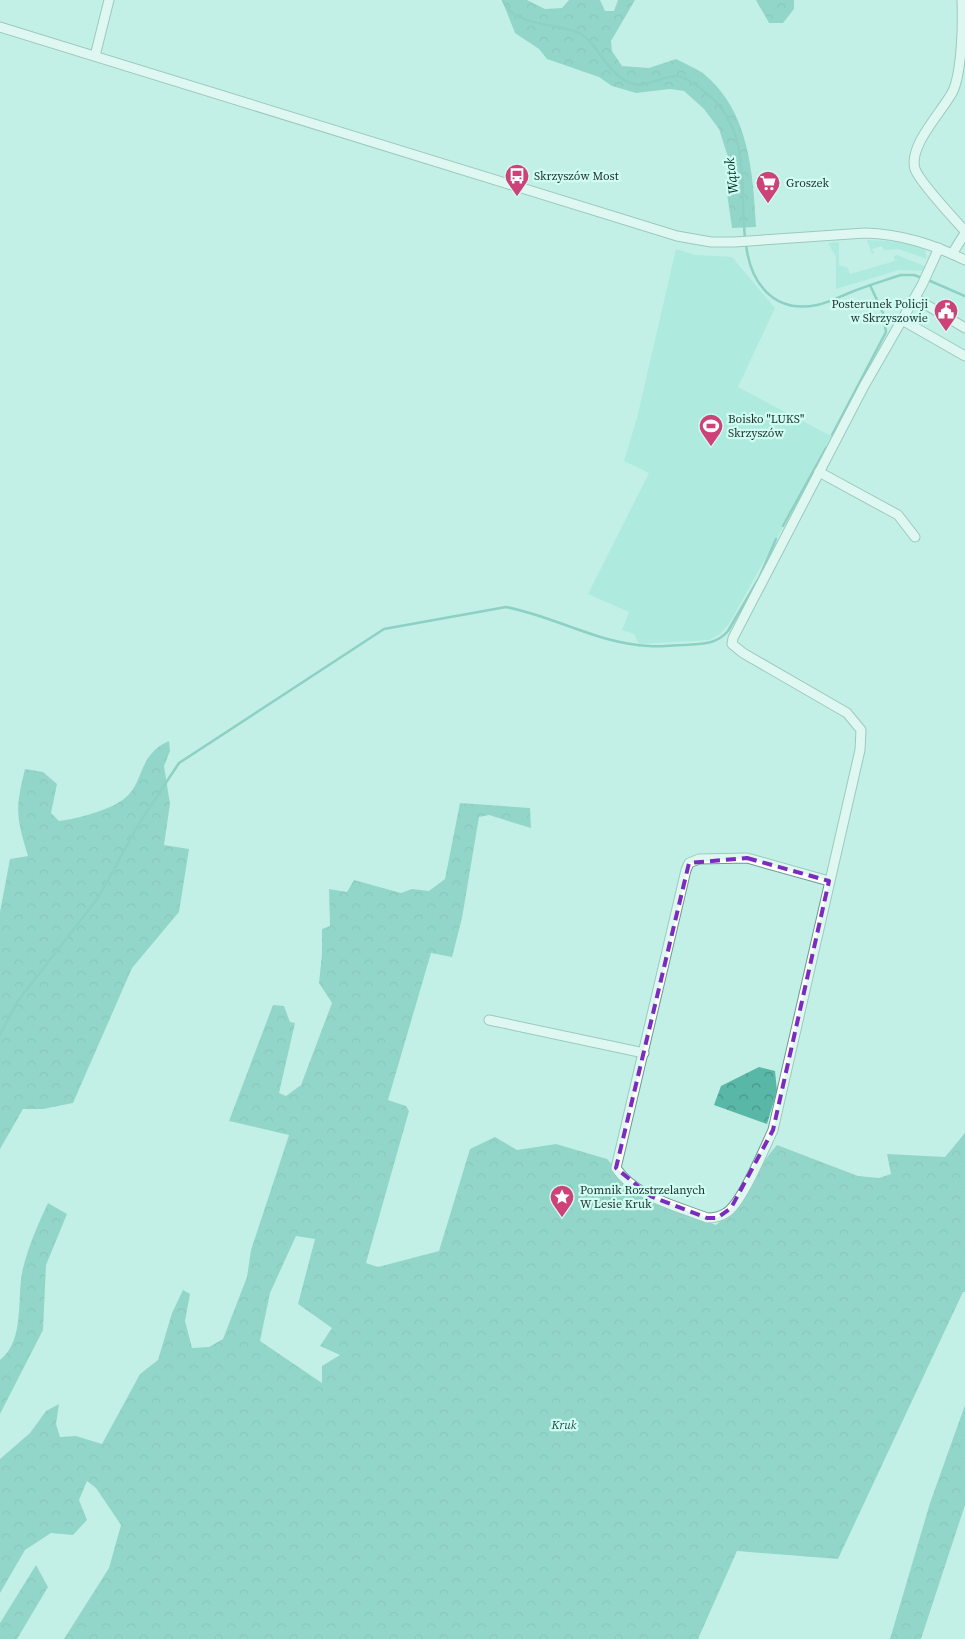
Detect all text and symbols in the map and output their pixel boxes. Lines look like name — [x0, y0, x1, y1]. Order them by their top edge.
water label: Wątok — [719, 156, 743, 195]
bus stop icon: Skrzyszów Most — [504, 163, 530, 197]
place label: Skrzyszów Most — [534, 168, 619, 184]
supermarket icon: Groszek — [755, 170, 781, 204]
place label: Groszek — [786, 175, 829, 191]
place label: Posterunek Policji w Skrzyszowie — [831, 296, 928, 326]
public building icon: Posterunek Policji w Skrzyszowie — [933, 298, 959, 332]
place label: Boisko "LUKS" Skrzyszów — [728, 411, 804, 441]
sports icon: Boisko "LUKS" Skrzyszów — [698, 413, 724, 447]
place label: Pomnik Rozstrzelanych W Lesie Kruk — [580, 1182, 705, 1212]
place icon: Pomnik Rozstrzelanych W Lesie Kruk — [549, 1184, 575, 1218]
park label: Kruk — [551, 1417, 577, 1433]

